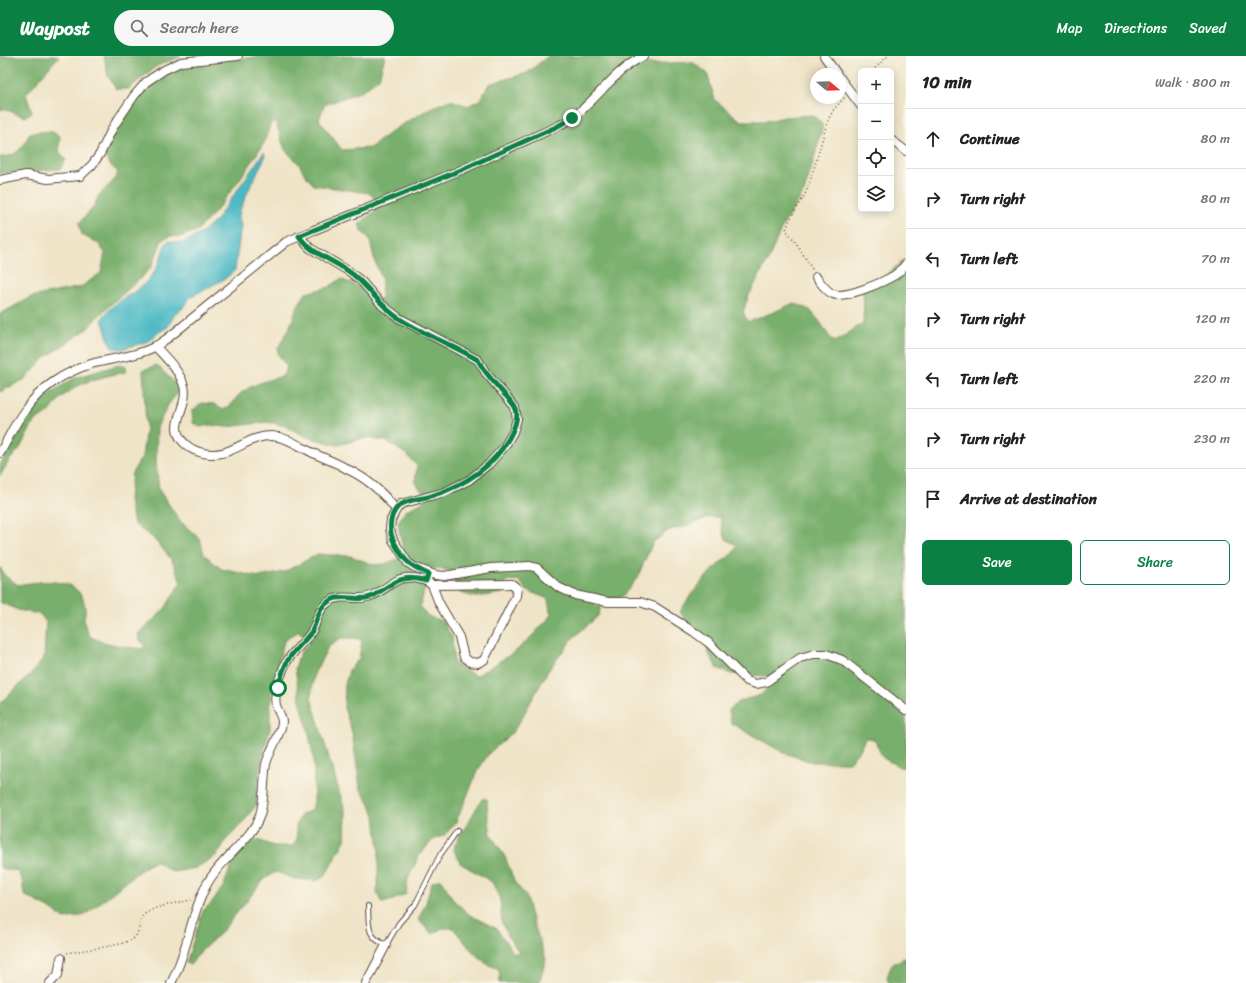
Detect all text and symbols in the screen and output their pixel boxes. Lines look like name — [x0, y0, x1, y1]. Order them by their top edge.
search box — [114, 10, 394, 46]
text: Waypost — [20, 12, 90, 45]
text: Search here — [160, 15, 239, 41]
text: Map — [1056, 16, 1082, 41]
text: Directions — [1104, 16, 1167, 41]
text: Saved — [1189, 16, 1226, 41]
icon: search — [128, 17, 150, 39]
text: 10 min — [922, 67, 971, 97]
north arrow — [810, 68, 846, 104]
map controls — [858, 68, 894, 212]
button: + — [858, 68, 894, 104]
text: Walk · 800 m — [1155, 71, 1230, 94]
button: − — [858, 104, 894, 140]
route end — [563, 109, 581, 127]
text: Continue — [960, 126, 1020, 152]
text: 80 m — [1201, 127, 1230, 150]
icon: ahead — [922, 128, 944, 150]
button: locate — [858, 140, 894, 176]
button: layers — [858, 176, 894, 212]
text: Turn right — [960, 186, 1025, 212]
text: 80 m — [1201, 187, 1230, 210]
icon: right — [922, 188, 944, 210]
text: Turn left — [960, 246, 1018, 272]
text: 70 m — [1201, 247, 1230, 270]
icon: left — [922, 248, 944, 270]
text: Turn right — [960, 306, 1025, 332]
text: 120 m — [1195, 307, 1230, 330]
icon: right — [922, 308, 944, 330]
text: Turn left — [960, 366, 1018, 392]
text: 220 m — [1193, 367, 1230, 390]
icon: left — [922, 368, 944, 390]
text: Turn right — [960, 426, 1025, 452]
text: 230 m — [1194, 427, 1230, 450]
icon: right — [922, 428, 944, 450]
text: Arrive at destination — [960, 486, 1097, 512]
icon: arrive — [922, 488, 944, 510]
button: Save — [922, 540, 1072, 585]
button: Share — [1080, 540, 1230, 585]
route start — [269, 679, 287, 697]

